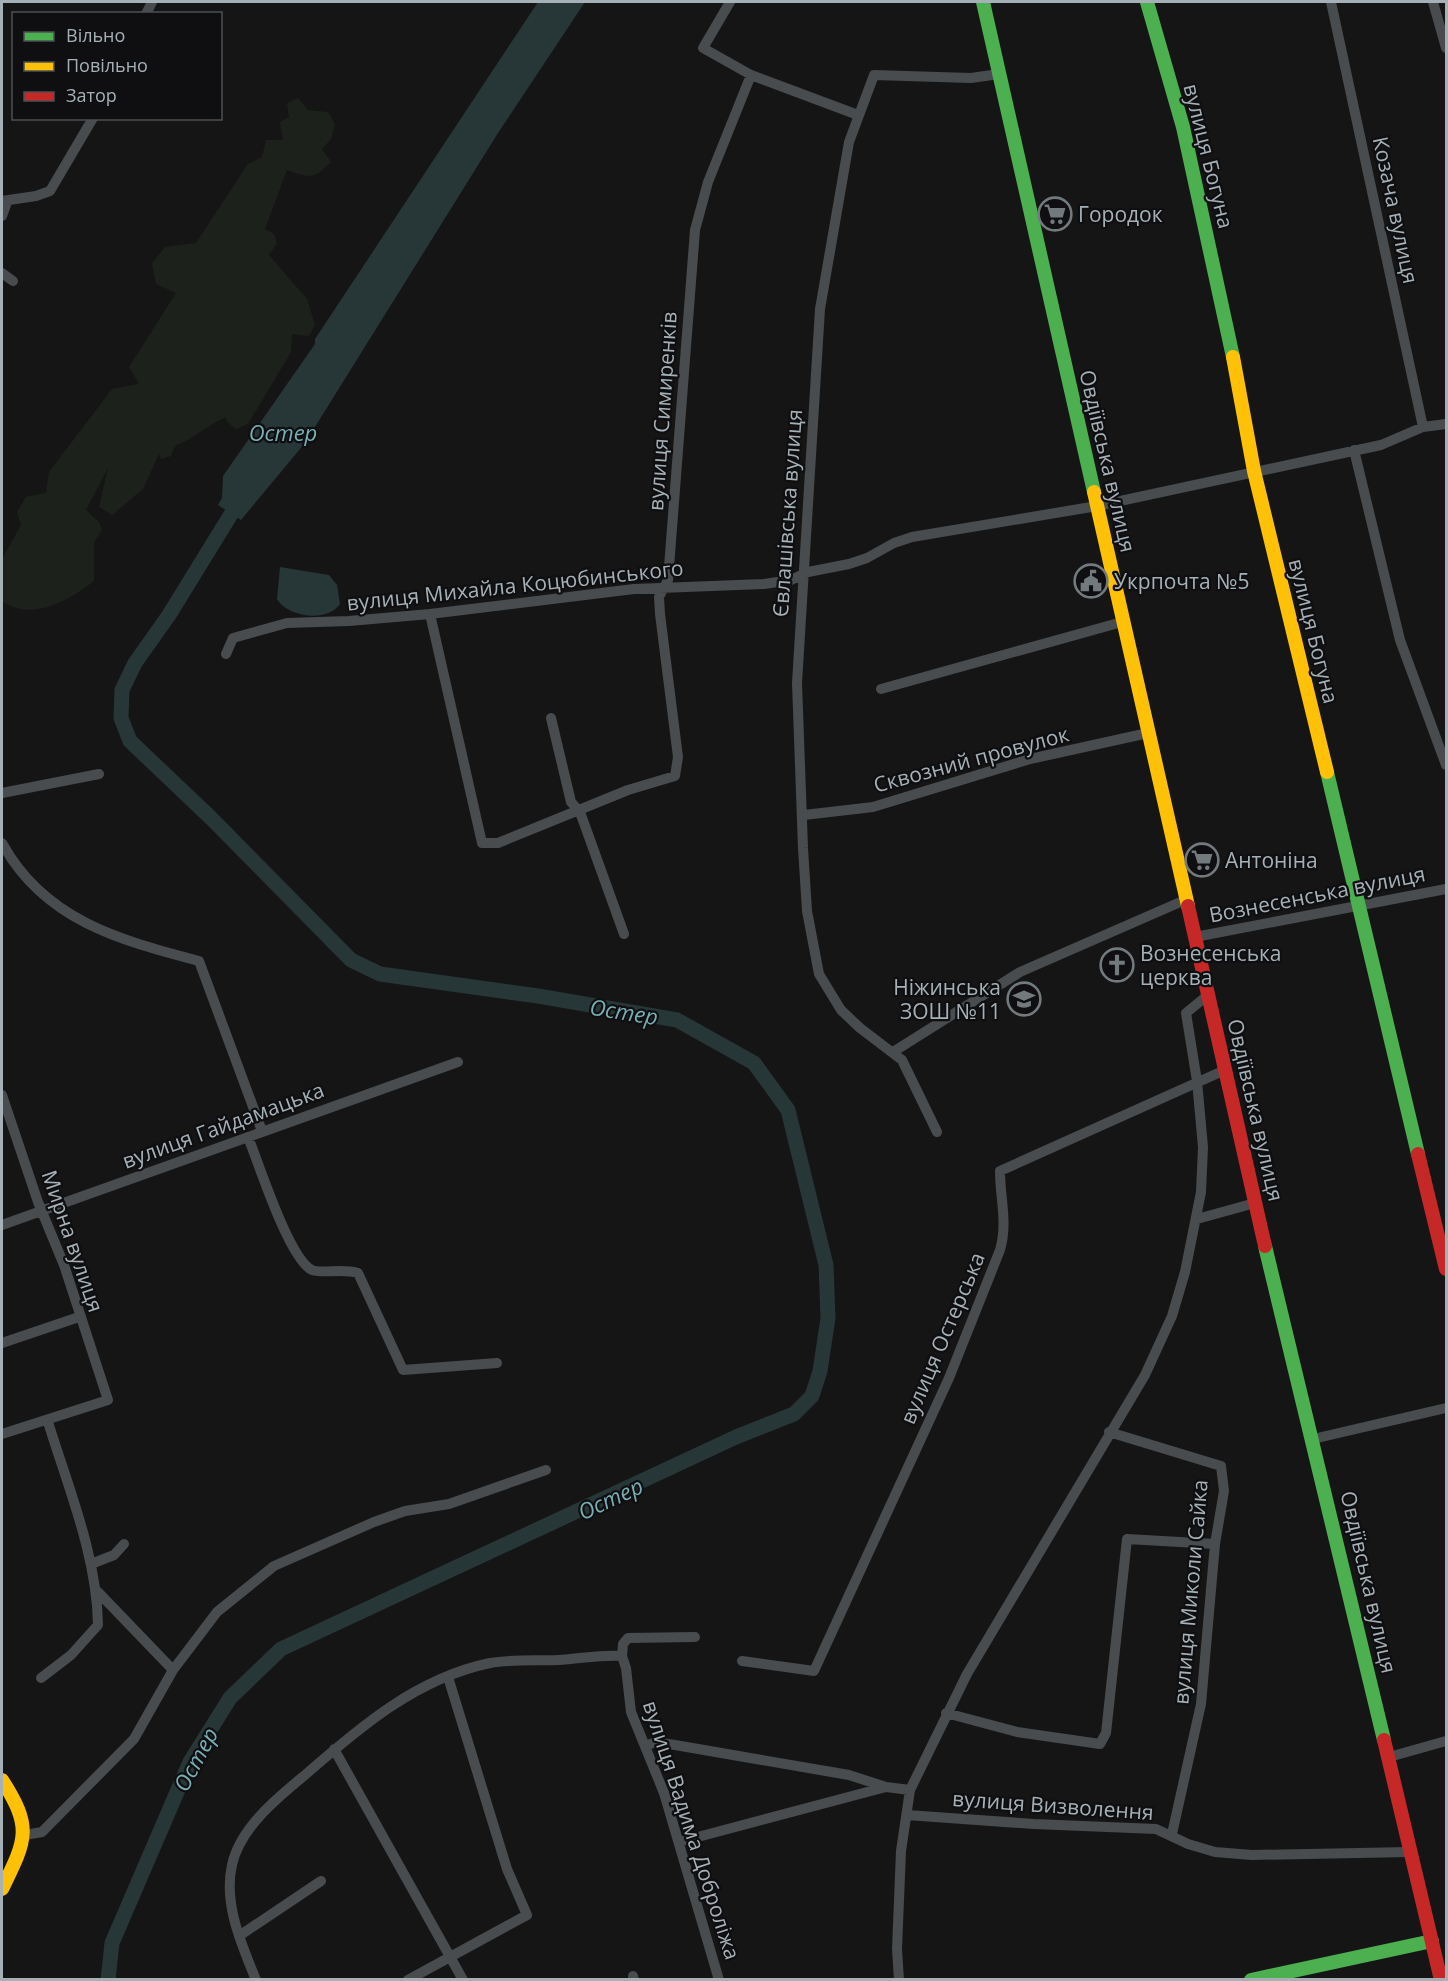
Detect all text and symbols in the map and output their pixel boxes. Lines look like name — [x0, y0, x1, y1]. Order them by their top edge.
legend — [12, 12, 222, 120]
text: Вільно — [66, 23, 125, 47]
text: Повільно — [66, 53, 148, 77]
street label: вулиця Богуна — [1177, 81, 1241, 231]
text: Затор — [66, 83, 117, 107]
street label: Козача вулиця — [1367, 134, 1425, 286]
supermarket icon: Городок — [1037, 196, 1073, 232]
place label: Городок — [1078, 200, 1163, 228]
street label: вулиця Симиренків — [641, 310, 683, 512]
street label: Овдіївська вулиця — [1073, 367, 1143, 555]
street label: Євлашівська вулиця — [766, 408, 808, 618]
water label: Остер — [249, 417, 317, 447]
street label: вулиця Михайла Коцюбинського — [345, 553, 685, 617]
street label: вулиця Богуна — [1282, 556, 1346, 706]
public building icon: Укрпочта №5 — [1073, 563, 1109, 599]
place label: Укрпочта №5 — [1114, 567, 1249, 595]
street label: Сквозний провулок — [870, 719, 1072, 799]
supermarket icon: Антоніна — [1184, 842, 1220, 878]
place label: Антоніна — [1225, 846, 1318, 874]
street label: Вознесенська вулиця — [1206, 859, 1428, 929]
place label: Вознесенська церква — [1140, 939, 1282, 991]
church icon: Вознесенська церква — [1099, 947, 1135, 983]
place label: Ніжинська ЗОШ №11 — [893, 973, 1001, 1025]
school or university icon: Ніжинська ЗОШ №11 — [1006, 981, 1042, 1017]
water label: Остер — [588, 991, 660, 1031]
street label: Овдіївська вулиця — [1221, 1016, 1291, 1204]
street label: вулиця Гайдамацька — [118, 1075, 328, 1175]
street label: Мирна вулиця — [36, 1166, 110, 1316]
street label: вулиця Остерська — [893, 1248, 991, 1428]
water label: Остер — [573, 1470, 647, 1526]
street label: вулиця Миколи Сайка — [1166, 1478, 1214, 1706]
street label: Овдіївська вулиця — [1334, 1488, 1404, 1676]
street label: вулиця Вадима Доброліжа — [637, 1697, 747, 1963]
water label: Остер — [166, 1722, 224, 1796]
street label: вулиця Визволення — [951, 1784, 1155, 1826]

